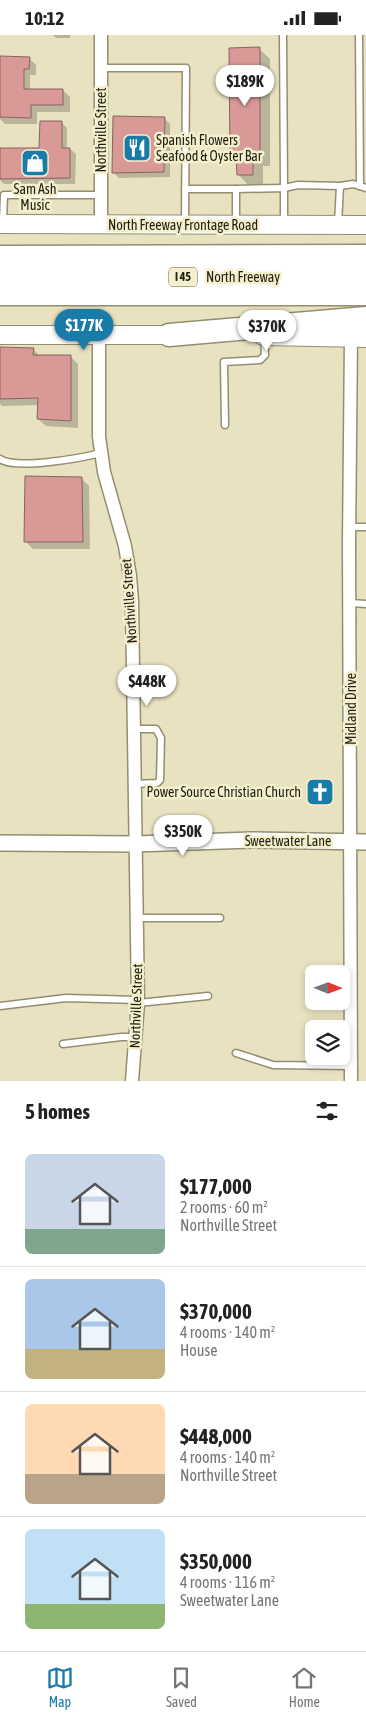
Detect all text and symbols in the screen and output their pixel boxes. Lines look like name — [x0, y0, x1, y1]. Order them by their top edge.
text: 10:12 — [25, 7, 64, 29]
pin: $189K — [210, 65, 280, 107]
text: $189K — [226, 72, 264, 90]
street label: Northville Street — [93, 88, 109, 172]
place label: Spanish Flowers Seafood & Oyster Bar — [156, 132, 263, 164]
restaurant icon: Spanish Flowers Seafood & Oyster Bar — [122, 133, 152, 163]
shop icon: Sam Ash Music — [20, 148, 50, 178]
place label: Sam Ash Music — [14, 181, 56, 213]
street label: North Freeway Frontage Road — [108, 217, 258, 233]
road number: I 45 — [169, 267, 197, 287]
street label: North Freeway — [206, 269, 280, 285]
pin: $177K — [49, 309, 119, 351]
pin: $370K — [232, 309, 302, 352]
text: $177K — [65, 316, 103, 334]
text: $370K — [248, 317, 286, 335]
street label: Northville Street — [118, 558, 140, 644]
pin: $448K — [112, 665, 182, 707]
text: $448K — [128, 672, 166, 690]
street label: Midland Drive — [343, 673, 359, 745]
church icon: Power Source Christian Church — [305, 777, 335, 807]
place label: Power Source Christian Church — [147, 784, 301, 800]
pin: $350K — [148, 815, 218, 857]
text: $350K — [164, 822, 202, 840]
street label: Sweetwater Lane — [245, 833, 331, 849]
street label: Northville Street — [127, 963, 145, 1049]
north arrow — [305, 965, 350, 1010]
map controls — [305, 965, 350, 1065]
button: layers — [305, 1020, 350, 1065]
icon: filters — [313, 1097, 341, 1125]
text: 5 homes — [25, 1099, 90, 1123]
icon: home — [65, 1174, 125, 1234]
text: $177,000 — [180, 1174, 252, 1198]
text: 2 rooms · 60 m² — [180, 1198, 268, 1216]
text: Northville Street — [180, 1216, 277, 1234]
icon: home — [65, 1299, 125, 1359]
text: $370,000 — [180, 1299, 252, 1323]
text: 4 rooms · 140 m² — [180, 1323, 275, 1341]
text: House — [180, 1341, 217, 1359]
icon: home — [65, 1424, 125, 1484]
text: $448,000 — [180, 1424, 252, 1448]
text: 4 rooms · 140 m² — [180, 1448, 275, 1466]
text: Northville Street — [180, 1466, 277, 1484]
icon: home — [65, 1549, 125, 1609]
text: $350,000 — [180, 1549, 252, 1573]
text: 4 rooms · 116 m² — [180, 1573, 275, 1591]
text: Sweetwater Lane — [180, 1591, 279, 1609]
tab: Map — [46, 1664, 74, 1710]
tab: Saved — [166, 1664, 197, 1710]
tab: Home — [289, 1664, 320, 1710]

